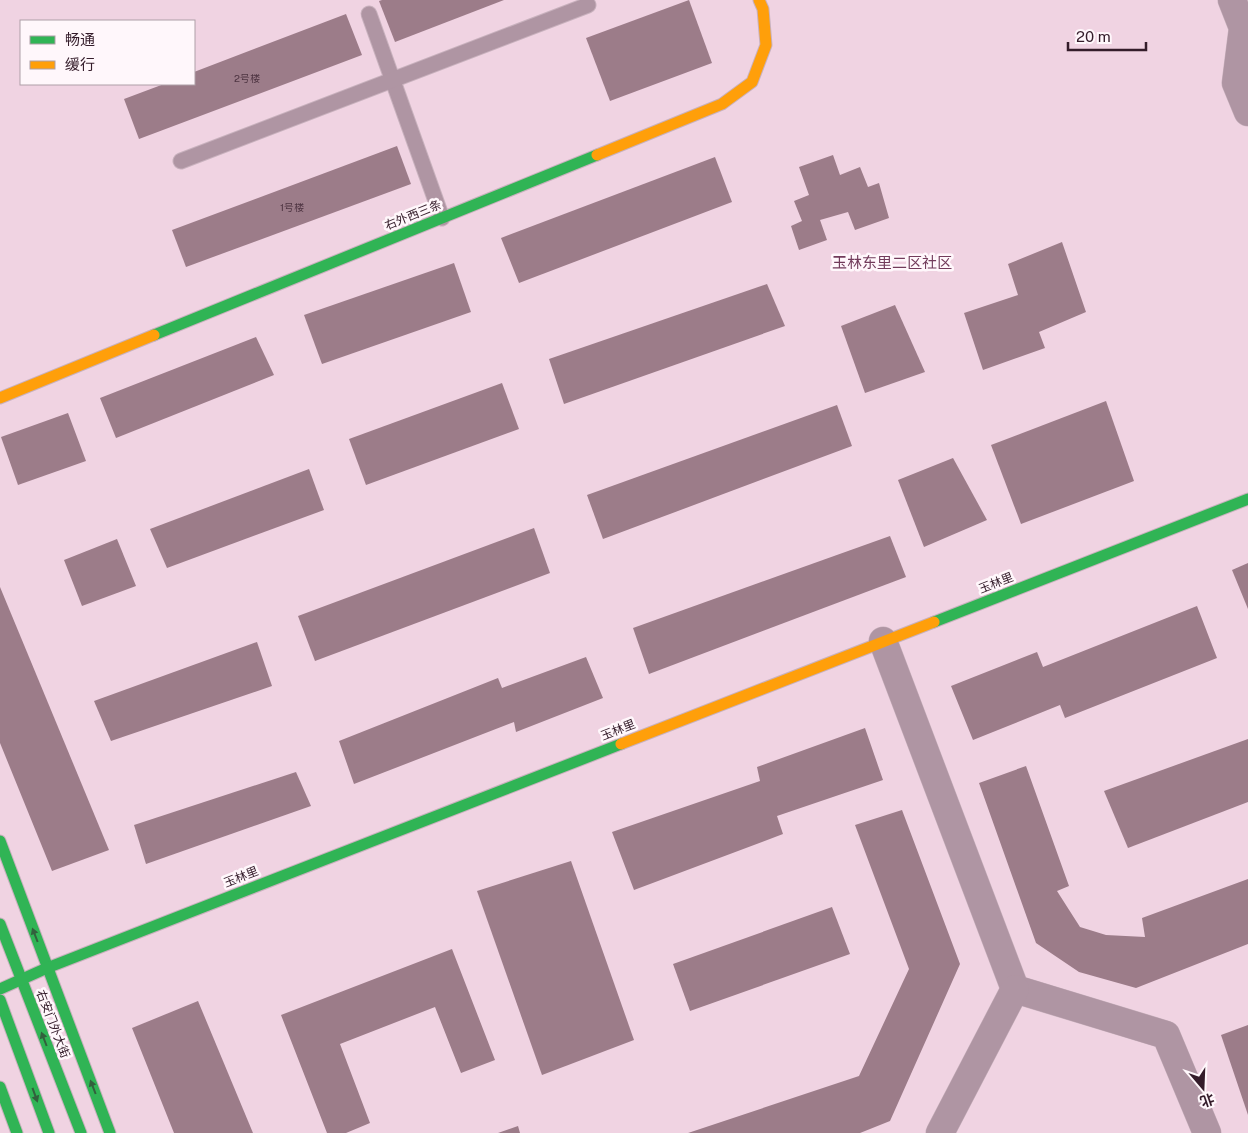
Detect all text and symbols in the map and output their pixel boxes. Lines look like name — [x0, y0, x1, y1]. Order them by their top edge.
legend — [20, 20, 195, 85]
scale bar — [1068, 20, 1146, 52]
text: 20 m — [1076, 28, 1111, 45]
text: 畅通 — [65, 31, 95, 48]
text: 缓行 — [65, 56, 95, 73]
house number: 2号楼 — [234, 72, 260, 84]
street label: 右外西三条 — [383, 197, 443, 233]
house number: 1号楼 — [280, 201, 304, 213]
district label: 玉林东里二区社区 — [832, 254, 952, 271]
street label: 玉林里 — [977, 570, 1015, 596]
street label: 玉林里 — [599, 717, 637, 743]
street label: 玉林里 — [222, 864, 260, 890]
one-way arrow — [31, 928, 39, 943]
street label: 右安门外大街 — [34, 988, 72, 1060]
one-way arrow — [40, 1031, 48, 1046]
north arrow — [1178, 1063, 1228, 1113]
one-way arrow — [89, 1080, 96, 1095]
one-way arrow — [31, 1088, 39, 1103]
text: 北 — [1198, 1090, 1216, 1110]

